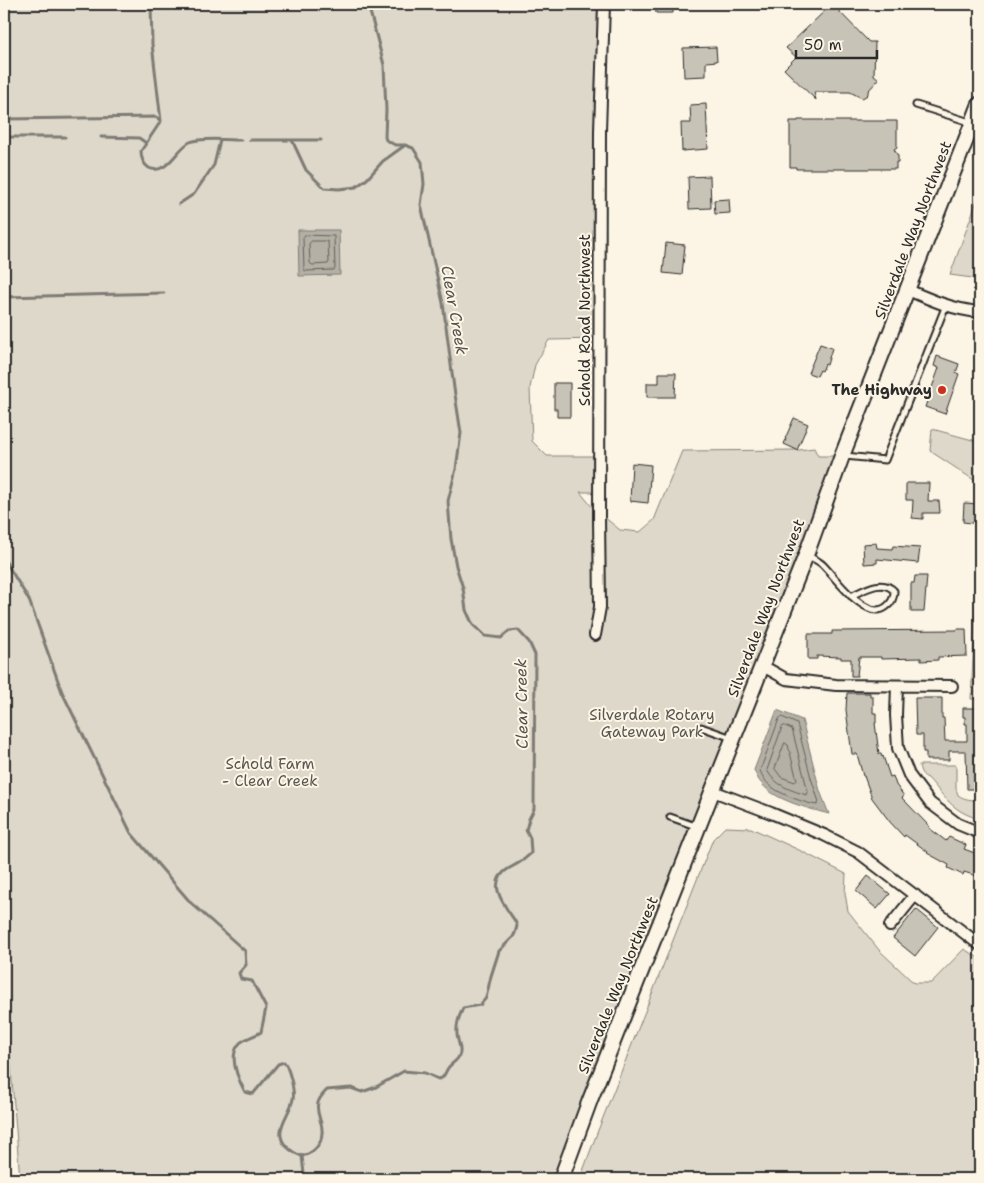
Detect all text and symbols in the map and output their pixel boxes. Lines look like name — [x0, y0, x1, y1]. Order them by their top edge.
scale bar — [796, 28, 878, 60]
text: 50 m — [804, 35, 842, 55]
street label: Silverdale Way Northwest — [870, 138, 956, 322]
street label: Schold Road Northwest — [575, 234, 595, 406]
water label: Clear Creek — [436, 264, 473, 356]
place label: The Highway — [831, 380, 932, 400]
marker: The Highway — [936, 384, 948, 396]
street label: Silverdale Way Northwest — [723, 516, 809, 700]
water label: Clear Creek — [510, 659, 533, 749]
park label: Silverdale Rotary Gateway Park — [589, 705, 715, 742]
park label: Schold Farm - Clear Creek — [222, 754, 318, 791]
street label: Silverdale Way Northwest — [573, 893, 663, 1077]

